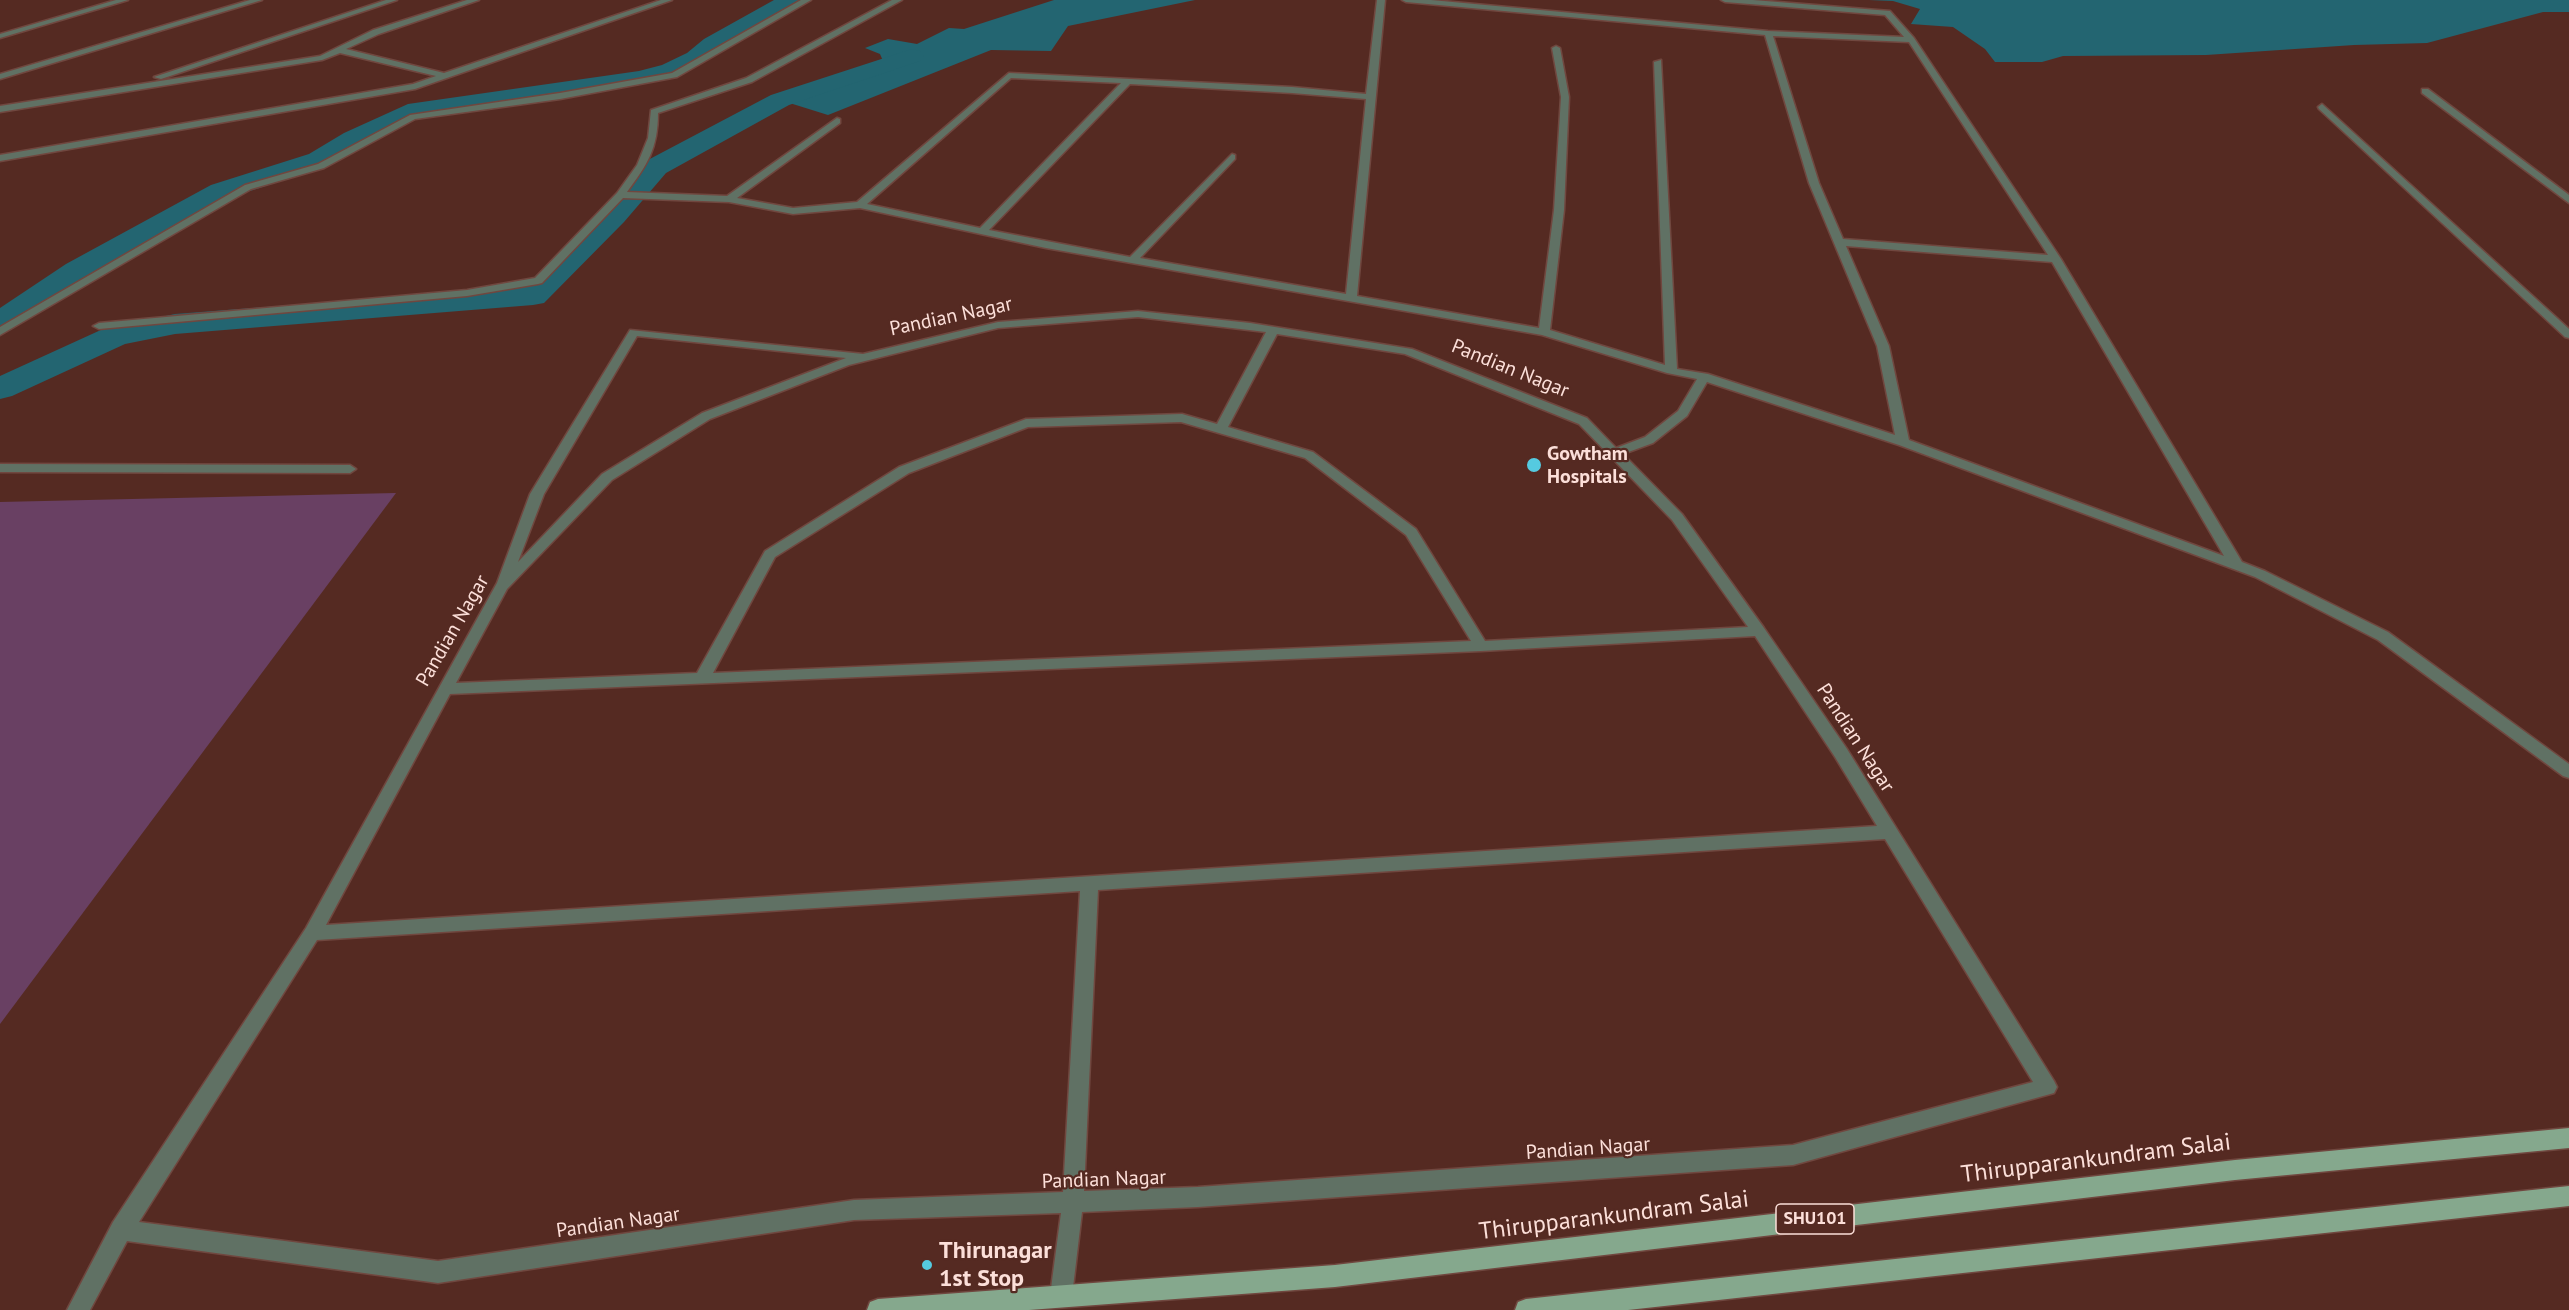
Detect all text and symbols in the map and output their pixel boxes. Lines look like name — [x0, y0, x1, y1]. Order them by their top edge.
street label: Pandian Nagar — [888, 292, 1014, 342]
street label: Pandian Nagar — [1448, 335, 1572, 403]
place label: Gowtham Hospitals — [1547, 442, 1628, 489]
marker: Gowtham Hospitals — [1525, 456, 1543, 474]
street label: Pandian Nagar — [411, 571, 495, 691]
street label: Pandian Nagar — [1811, 679, 1899, 797]
street label: Thirupparankundram Salai — [1960, 1128, 2232, 1190]
street label: Pandian Nagar — [1525, 1133, 1651, 1165]
street label: Pandian Nagar — [1041, 1166, 1167, 1194]
street label: Thirupparankundram Salai — [1478, 1185, 1750, 1247]
street label: Pandian Nagar — [555, 1202, 681, 1244]
road number: SHU101 — [1776, 1204, 1854, 1234]
place label: Thirunagar 1st Stop — [939, 1237, 1052, 1293]
marker: Thirunagar 1st Stop — [920, 1258, 934, 1272]

